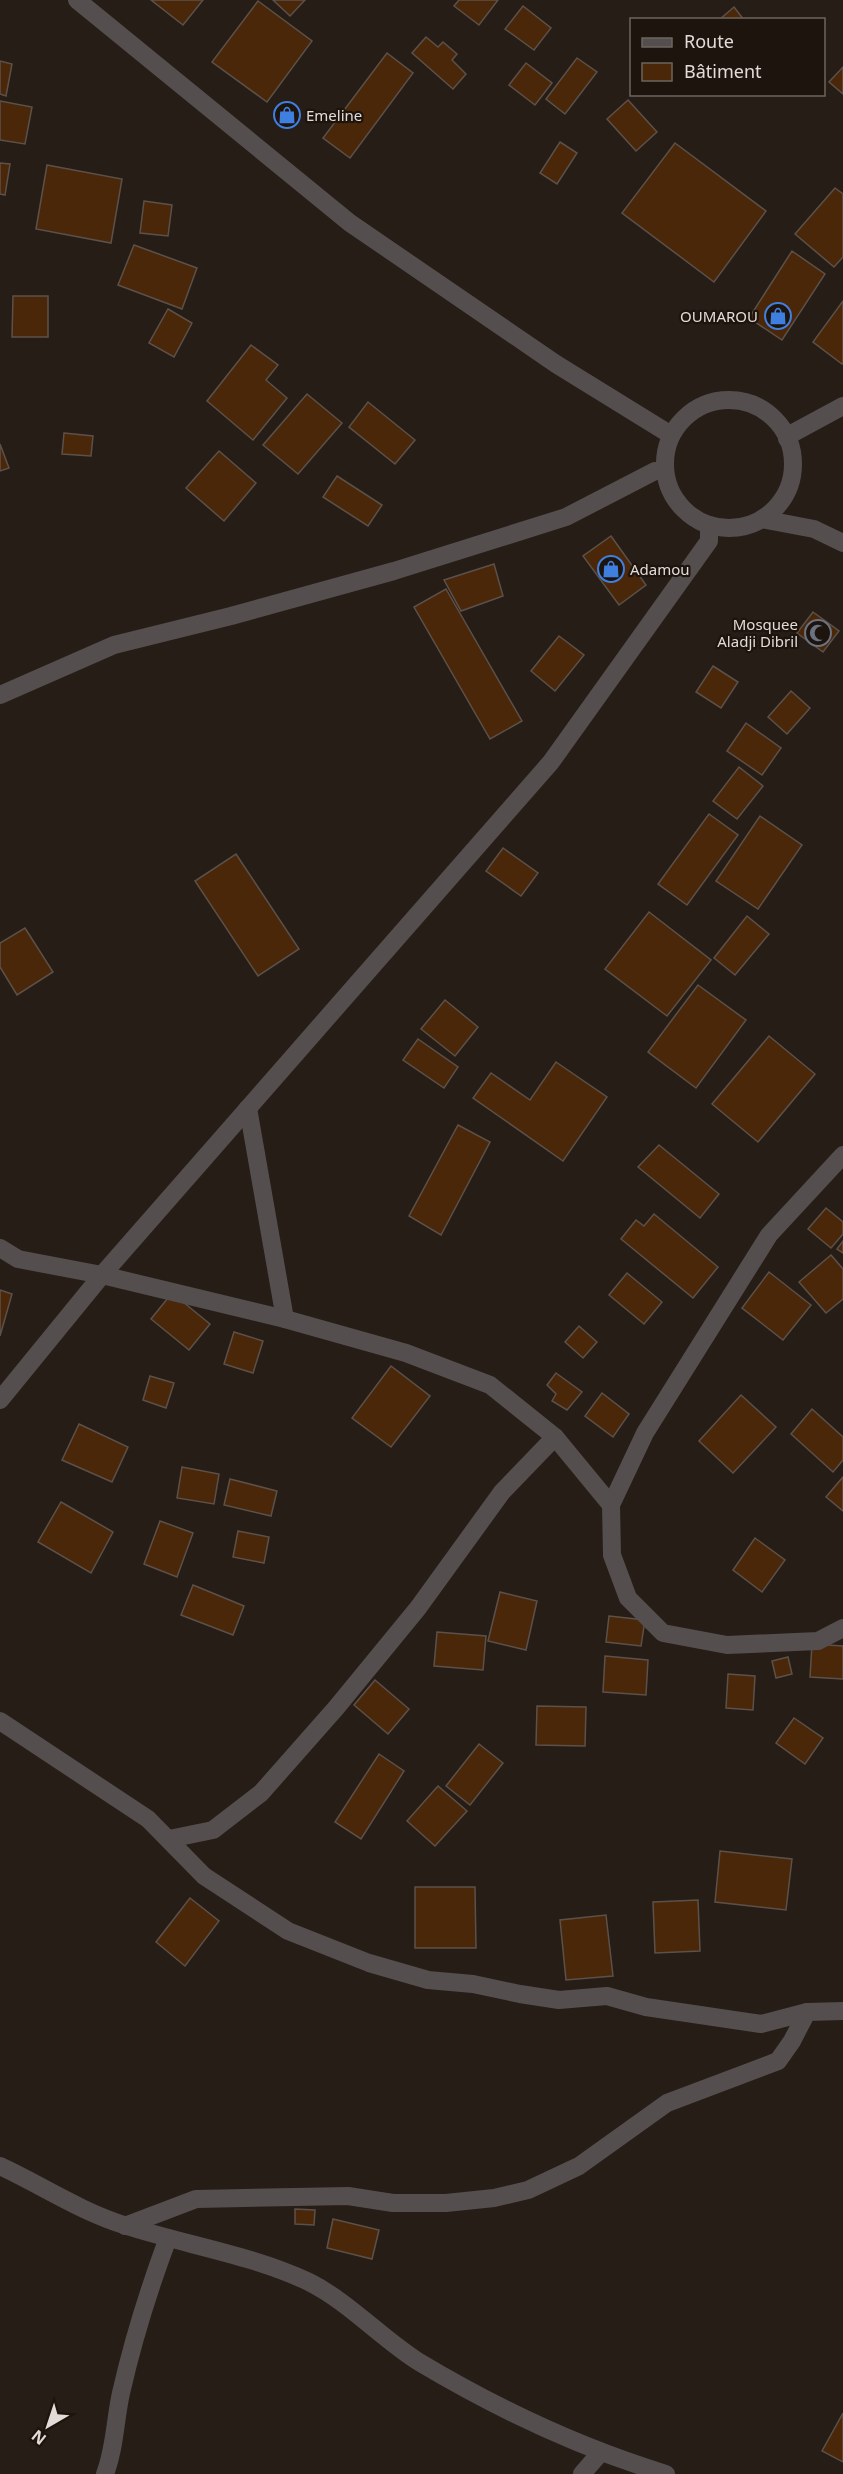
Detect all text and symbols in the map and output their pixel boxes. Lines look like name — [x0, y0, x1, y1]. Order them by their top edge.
legend — [630, 18, 825, 96]
text: Route — [684, 29, 734, 53]
text: Bâtiment — [684, 59, 762, 83]
shop icon: Emeline — [272, 100, 302, 130]
place label: Emeline — [306, 105, 362, 125]
shop icon: OUMAROU — [763, 301, 793, 331]
place label: OUMAROU — [680, 306, 758, 326]
shop icon: Adamou — [596, 554, 626, 584]
place label: Adamou — [630, 559, 690, 579]
place label: Mosquee Aladji Dibril — [717, 614, 798, 651]
mosque icon: Mosquee Aladji Dibril — [803, 618, 833, 648]
north arrow — [18, 2396, 78, 2456]
text: N — [27, 2425, 51, 2450]

